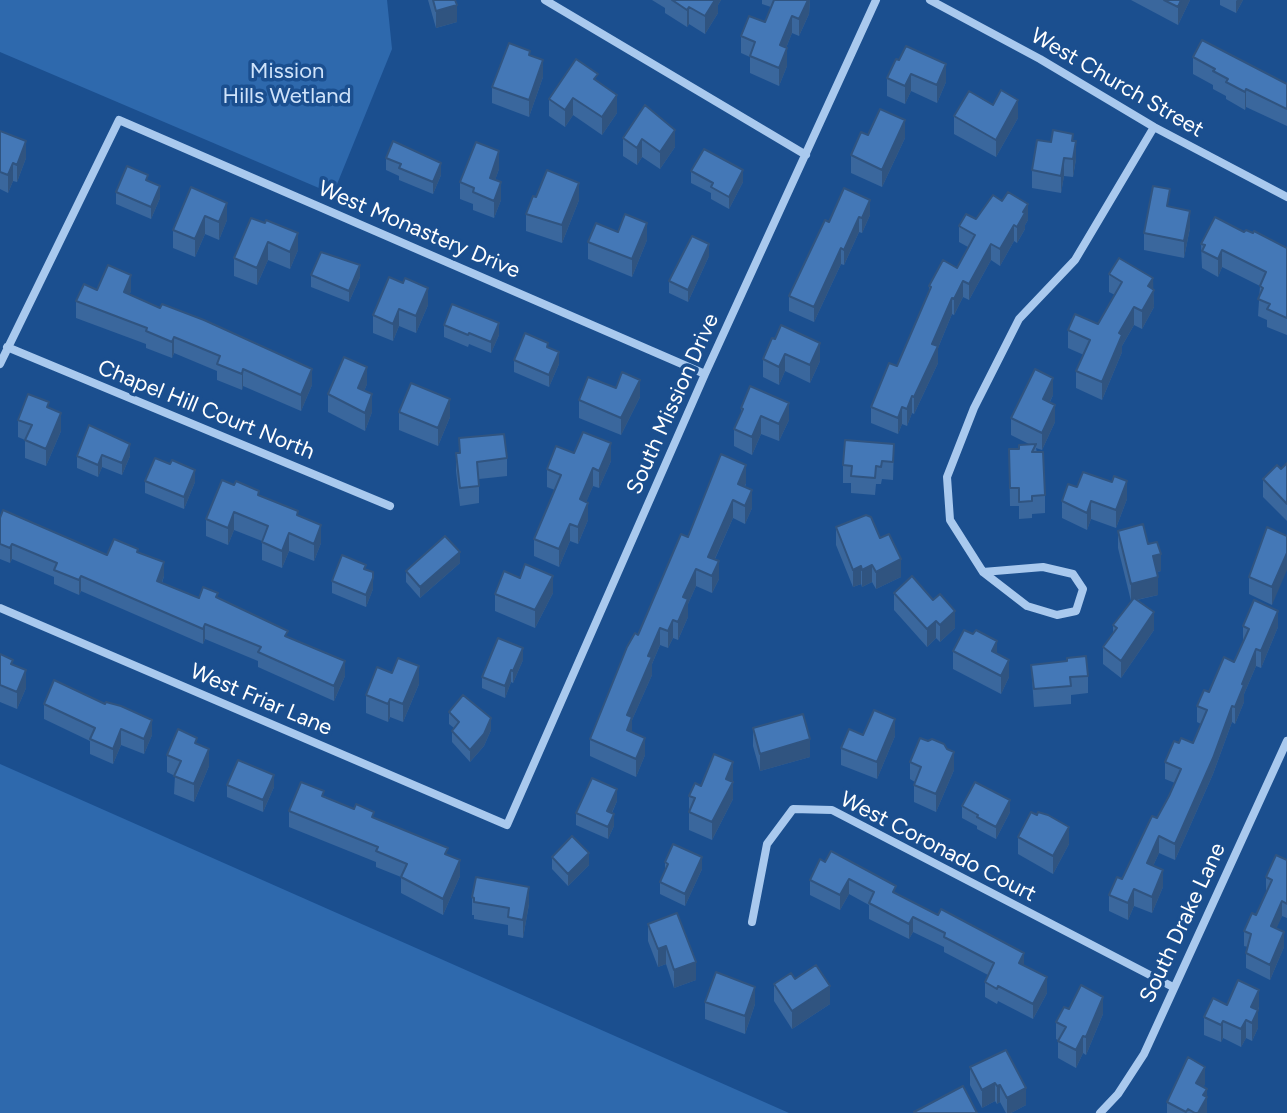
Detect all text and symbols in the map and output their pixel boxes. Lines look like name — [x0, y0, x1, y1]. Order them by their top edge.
street label: West Church Street — [1026, 23, 1208, 143]
park label: Mission Hills Wetland — [223, 59, 351, 110]
street label: West Monastery Drive — [314, 175, 524, 285]
street label: South Mission Drive — [621, 309, 725, 499]
street label: Chapel Hill Court North — [94, 354, 318, 466]
street label: West Friar Lane — [186, 658, 336, 742]
street label: West Coronado Court — [836, 786, 1040, 908]
street label: South Drake Lane — [1134, 839, 1232, 1007]

